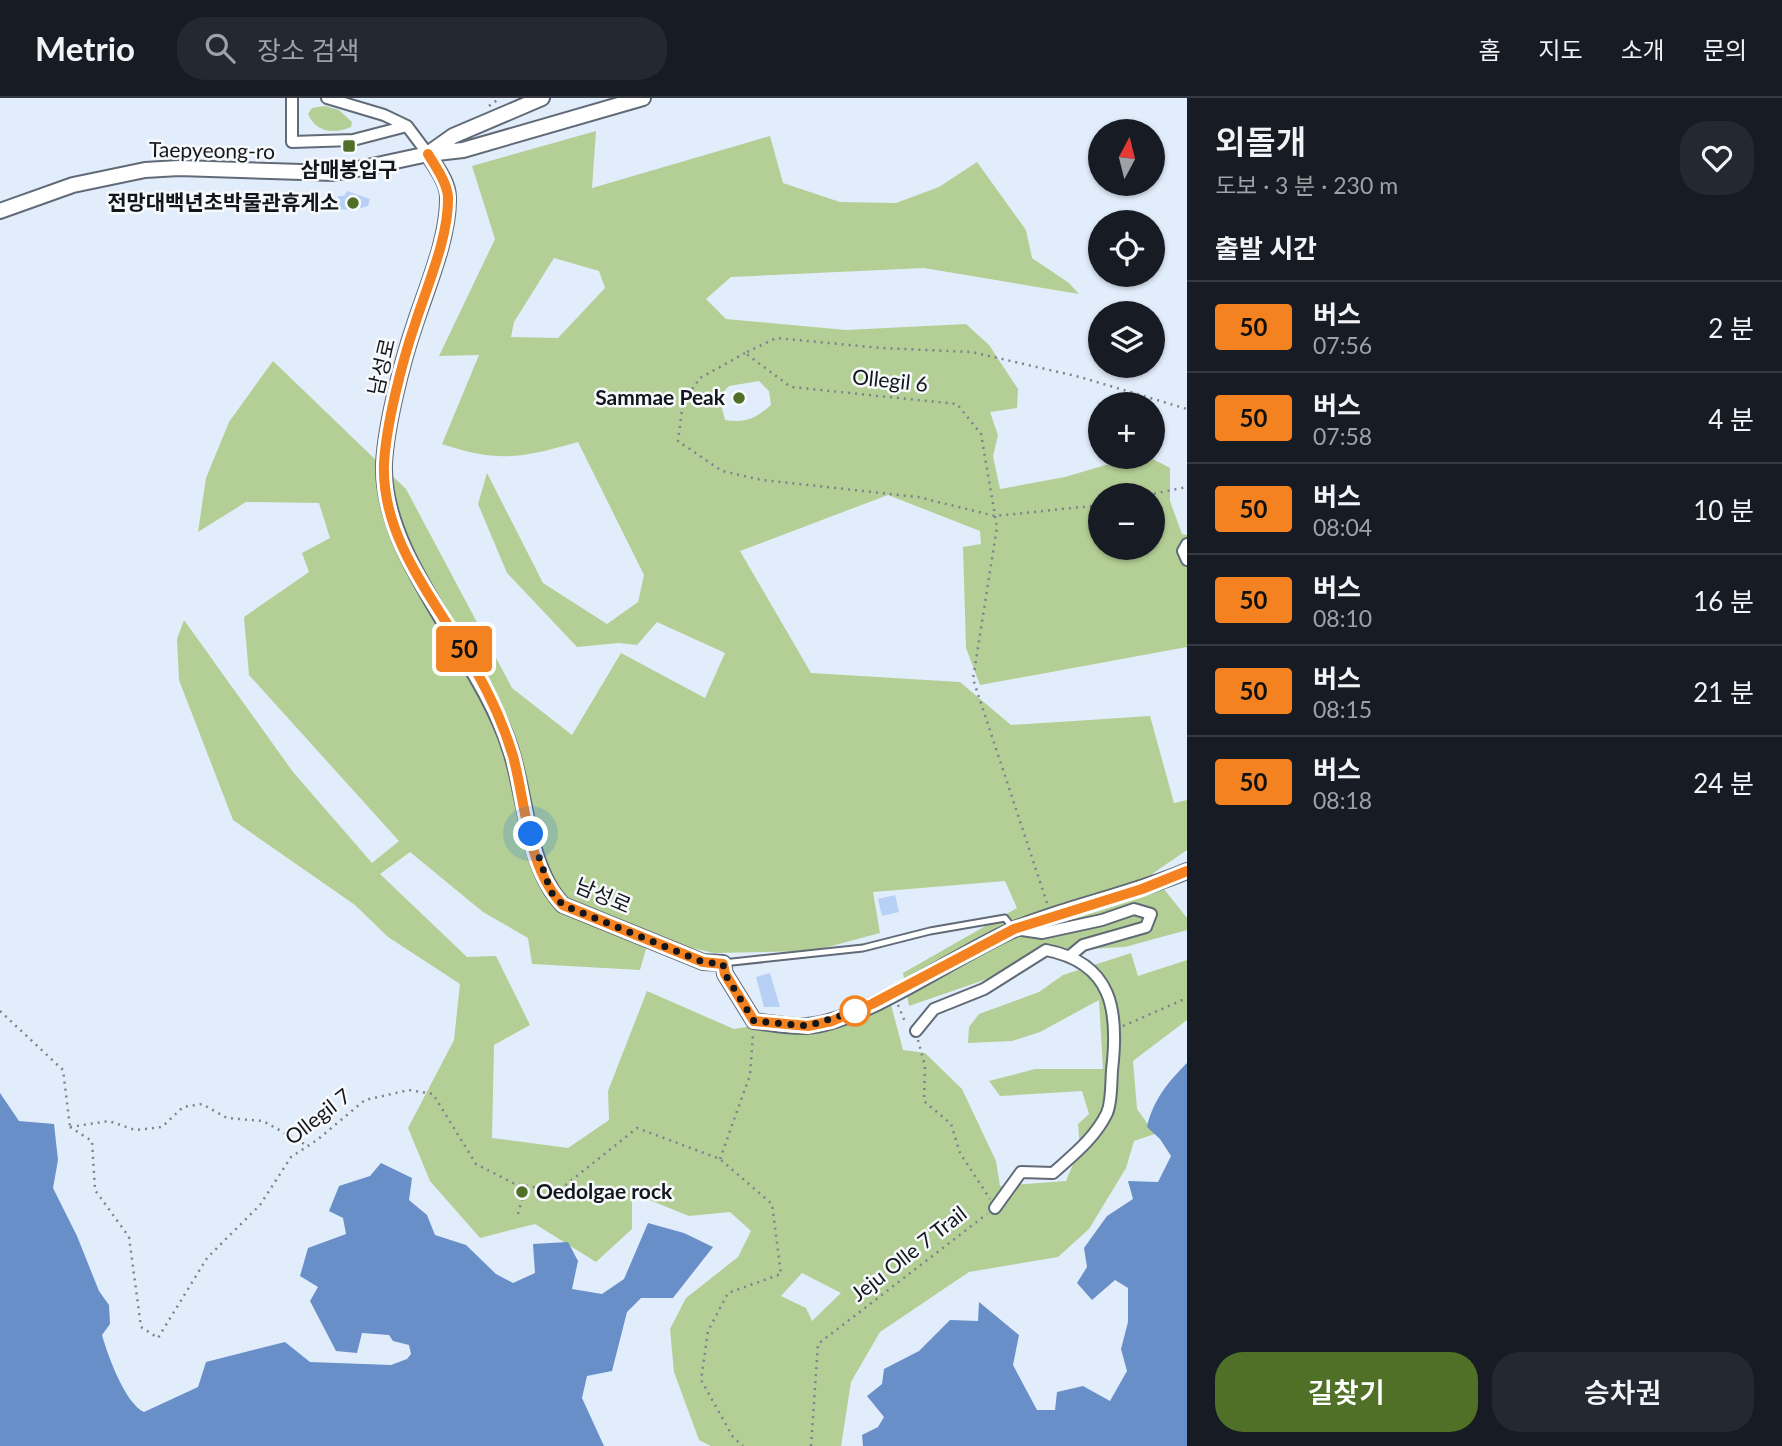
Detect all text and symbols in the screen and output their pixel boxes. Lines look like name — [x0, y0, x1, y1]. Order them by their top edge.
search box — [177, 17, 667, 80]
text: Metrio — [35, 28, 135, 68]
icon: search — [201, 29, 239, 67]
text: 장소 검색 — [257, 34, 359, 66]
text: 홈 — [1478, 35, 1500, 64]
text: 지도 — [1538, 35, 1583, 64]
text: 소개 — [1621, 35, 1665, 64]
text: 문의 — [1703, 35, 1747, 64]
north arrow — [1088, 119, 1166, 196]
map controls — [1088, 119, 1165, 560]
text: 외돌개 — [1215, 121, 1306, 161]
button: heart — [1680, 121, 1754, 195]
street label: Taepyeong-ro — [149, 136, 275, 163]
marker: 삼매봉입구 — [341, 138, 357, 154]
place label: 삼매봉입구 — [301, 156, 397, 181]
text: 도보 · 3 분 · 230 m — [1215, 171, 1398, 199]
place label: 전망대백년초박물관휴게소 — [107, 189, 339, 214]
marker: 전망대백년초박물관휴게소 — [345, 195, 361, 211]
button: locate — [1088, 210, 1165, 287]
text: 출발 시간 — [1215, 232, 1317, 264]
text: 버스 — [1313, 298, 1361, 330]
button: layers — [1088, 301, 1165, 378]
text: 50 — [1240, 312, 1267, 341]
text: 2 분 — [1708, 312, 1754, 344]
text: 07:56 — [1313, 331, 1372, 359]
street label: 남성로 — [362, 336, 399, 398]
street label: Ollegil 6 — [851, 363, 929, 396]
place label: Sammae Peak — [595, 384, 726, 409]
text: 버스 — [1313, 389, 1361, 421]
marker: Sammae Peak — [731, 390, 747, 406]
button: + — [1088, 392, 1165, 469]
text: 50 — [1240, 403, 1267, 432]
text: 4 분 — [1708, 403, 1754, 435]
text: 07:58 — [1313, 422, 1372, 450]
text: 버스 — [1313, 480, 1361, 512]
button: − — [1088, 483, 1165, 560]
text: 50 — [1240, 494, 1267, 523]
text: 10 분 — [1693, 494, 1754, 526]
text: 08:04 — [1313, 513, 1372, 541]
text: 버스 — [1313, 571, 1361, 603]
text: 50 — [1240, 585, 1267, 614]
text: 16 분 — [1693, 585, 1754, 617]
text: 08:10 — [1313, 604, 1372, 632]
line badge: 50 — [433, 626, 496, 672]
text: 50 — [450, 634, 478, 663]
text: 버스 — [1313, 662, 1361, 694]
text: 50 — [1240, 676, 1267, 705]
text: 21 분 — [1693, 676, 1754, 708]
text: 08:15 — [1313, 695, 1372, 723]
text: 버스 — [1313, 753, 1361, 785]
text: 50 — [1240, 767, 1267, 796]
text: 24 분 — [1693, 767, 1754, 799]
text: 08:18 — [1313, 786, 1372, 814]
your location — [513, 816, 548, 851]
street label: 남성로 — [572, 872, 635, 917]
unlabelled marker — [840, 996, 870, 1026]
street label: Ollegil 7 — [279, 1083, 355, 1149]
place label: Oedolgae rock — [536, 1178, 673, 1203]
marker: Oedolgae rock — [514, 1184, 530, 1200]
street label: Jeju Olle 7 Trail — [845, 1200, 971, 1306]
button: 길찾기 — [1215, 1352, 1478, 1432]
button: 승차권 — [1492, 1352, 1754, 1432]

